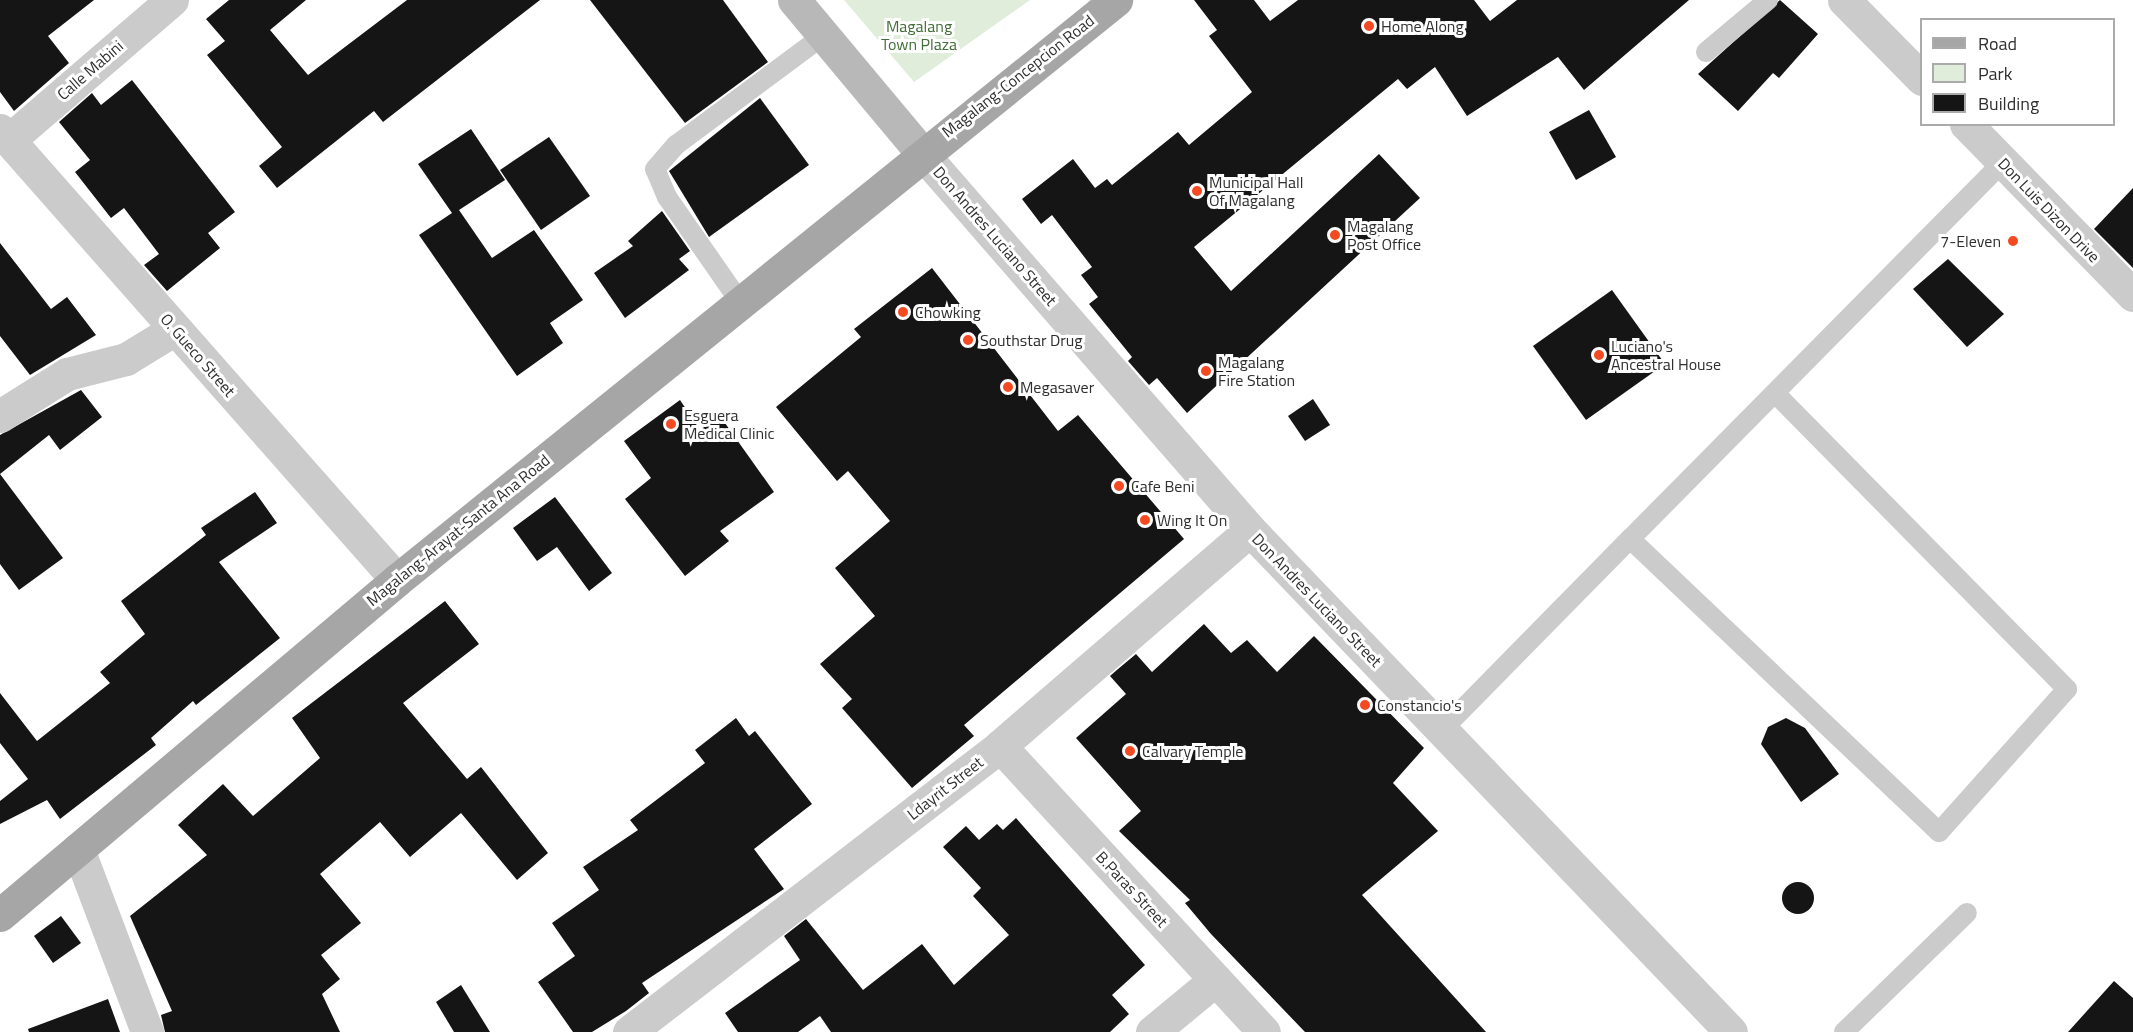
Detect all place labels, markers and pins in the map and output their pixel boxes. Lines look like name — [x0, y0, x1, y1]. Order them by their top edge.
place label: Home Along — [1381, 16, 1464, 36]
marker: Home Along — [1362, 19, 1376, 33]
place label: Municipal Hall Of Magalang — [1209, 172, 1303, 210]
marker: Municipal Hall Of Magalang — [1190, 184, 1204, 198]
place label: Magalang Post Office — [1347, 216, 1421, 254]
marker: Magalang Post Office — [1328, 228, 1342, 242]
place label: 7-Eleven — [1940, 231, 2001, 251]
marker: 7-Eleven — [2006, 234, 2020, 248]
place label: Chowking — [915, 302, 981, 322]
marker: Chowking — [896, 305, 910, 319]
place label: Southstar Drug — [980, 330, 1083, 350]
marker: Southstar Drug — [961, 333, 975, 347]
place label: Luciano's Ancestral House — [1611, 336, 1721, 374]
marker: Luciano's Ancestral House — [1592, 348, 1606, 362]
place label: Magalang Fire Station — [1218, 352, 1295, 390]
marker: Magalang Fire Station — [1199, 364, 1213, 378]
place label: Megasaver — [1020, 377, 1094, 397]
marker: Megasaver — [1001, 380, 1015, 394]
place label: Esguera Medical Clinic — [684, 405, 775, 443]
marker: Esguera Medical Clinic — [662, 415, 680, 433]
place label: Cafe Beni — [1131, 476, 1195, 496]
marker: Cafe Beni — [1112, 479, 1126, 493]
place label: Wing It On — [1157, 510, 1227, 530]
marker: Wing It On — [1138, 513, 1152, 527]
place label: Constancio's — [1377, 695, 1462, 715]
marker: Constancio's — [1358, 698, 1372, 712]
place label: Calvary Temple — [1142, 741, 1243, 761]
marker: Calvary Temple — [1123, 744, 1137, 758]

